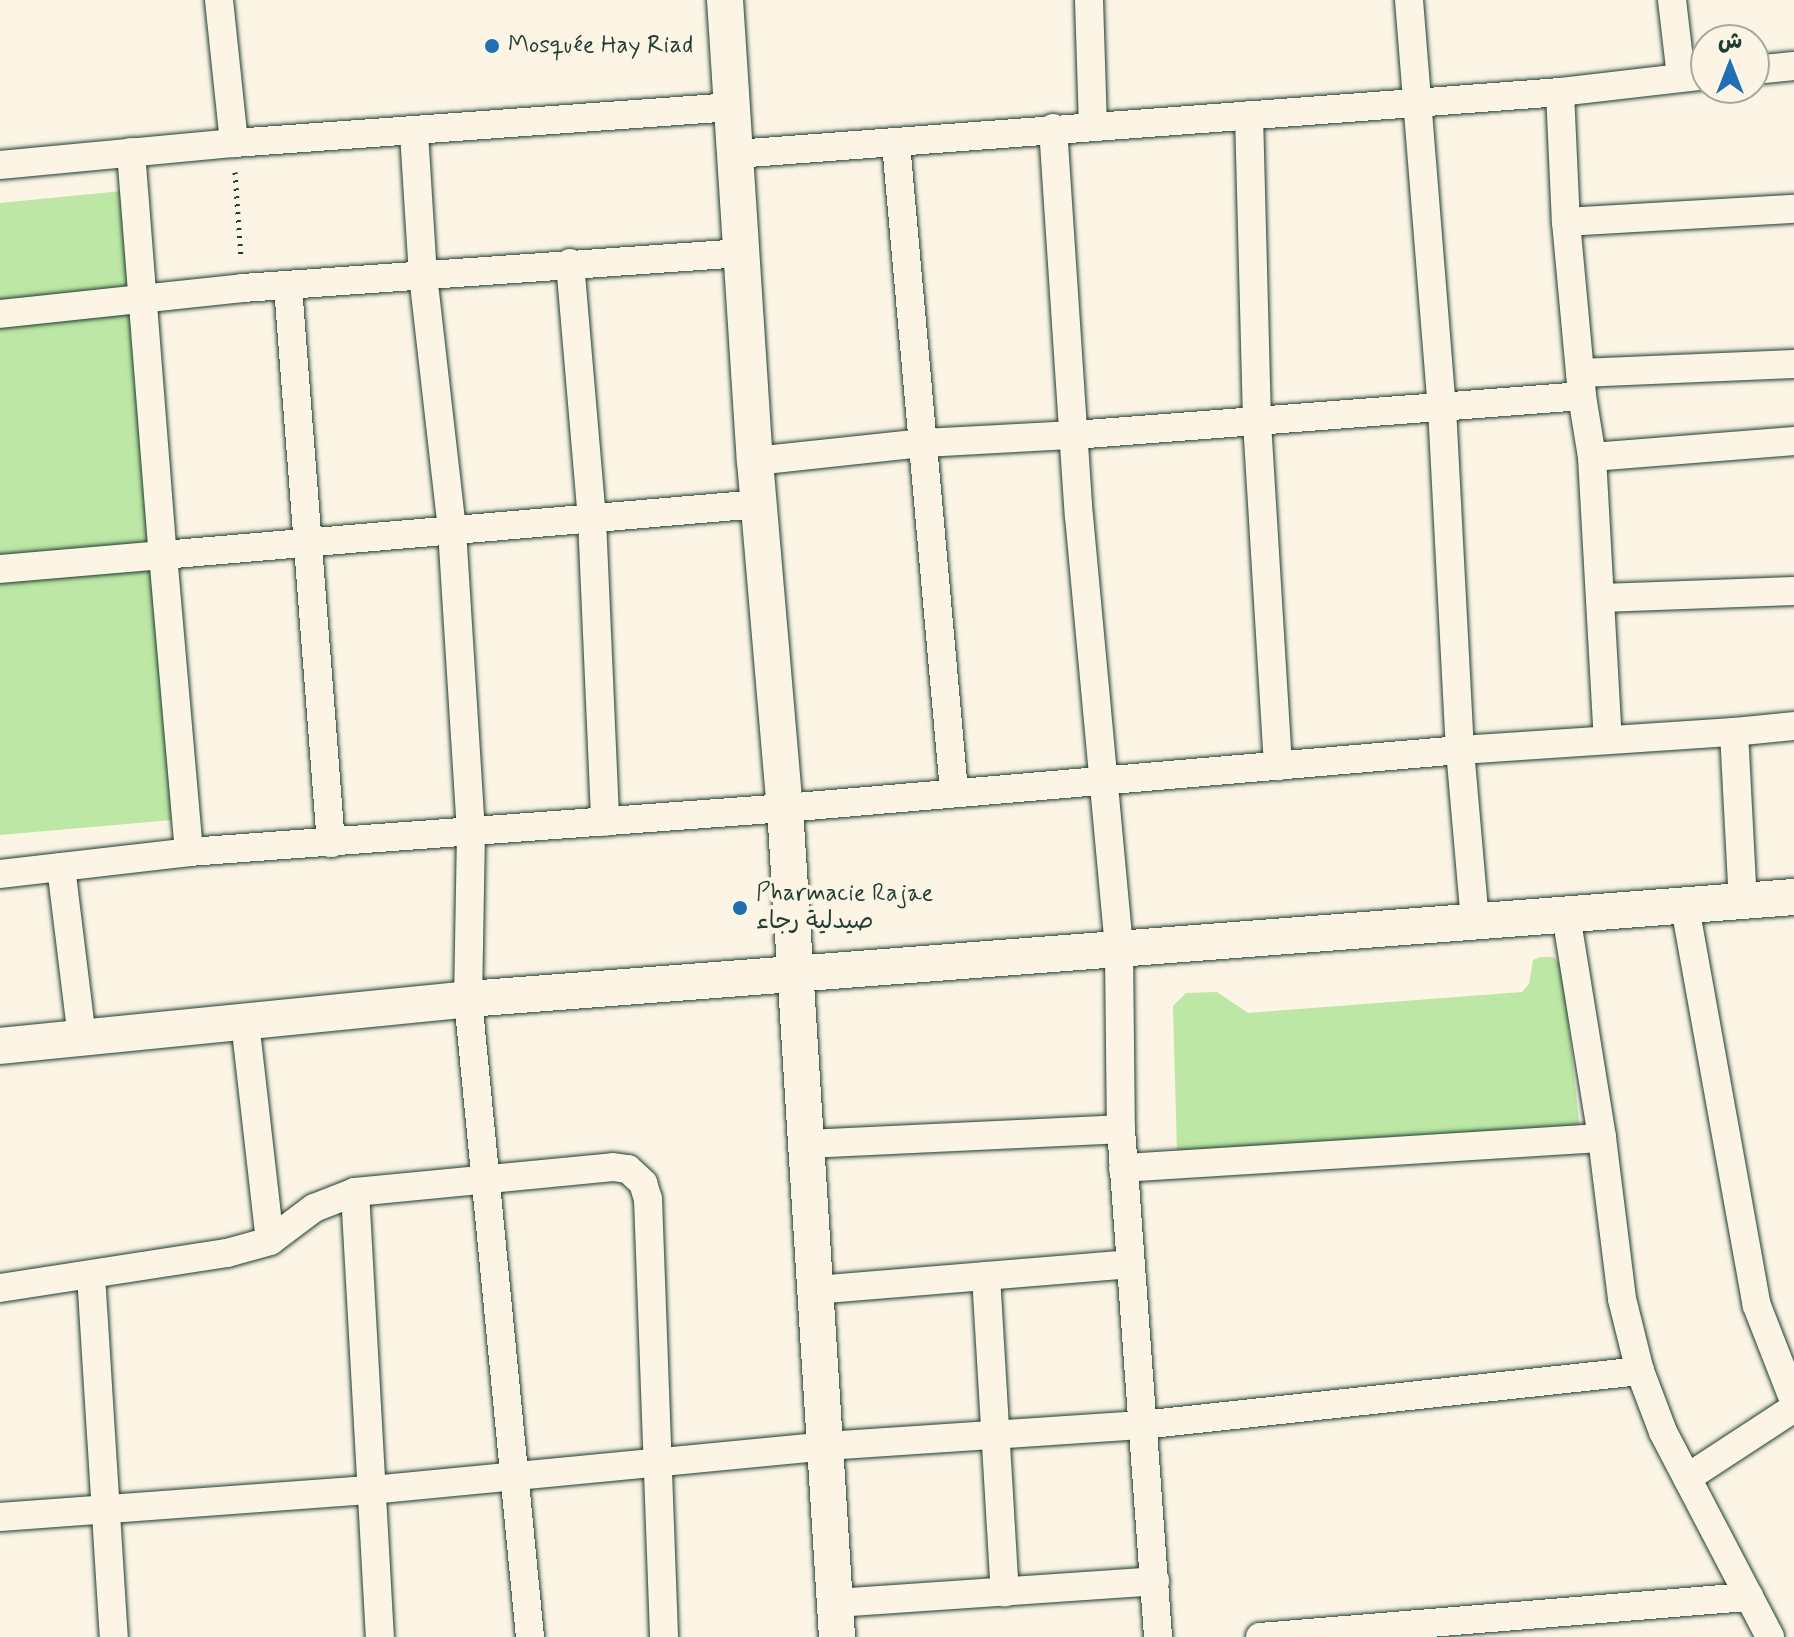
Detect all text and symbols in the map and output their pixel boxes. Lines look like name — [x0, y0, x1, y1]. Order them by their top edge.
north arrow — [1690, 24, 1770, 104]
text: ش — [1718, 28, 1742, 56]
place label: Mosquée Hay Riad — [508, 32, 691, 60]
marker: Mosquée Hay Riad — [483, 37, 501, 55]
place label: Pharmacie Rajae صيدلية رجاء — [756, 880, 931, 936]
marker: Pharmacie Rajae صيدلية رجاء — [731, 899, 749, 917]

